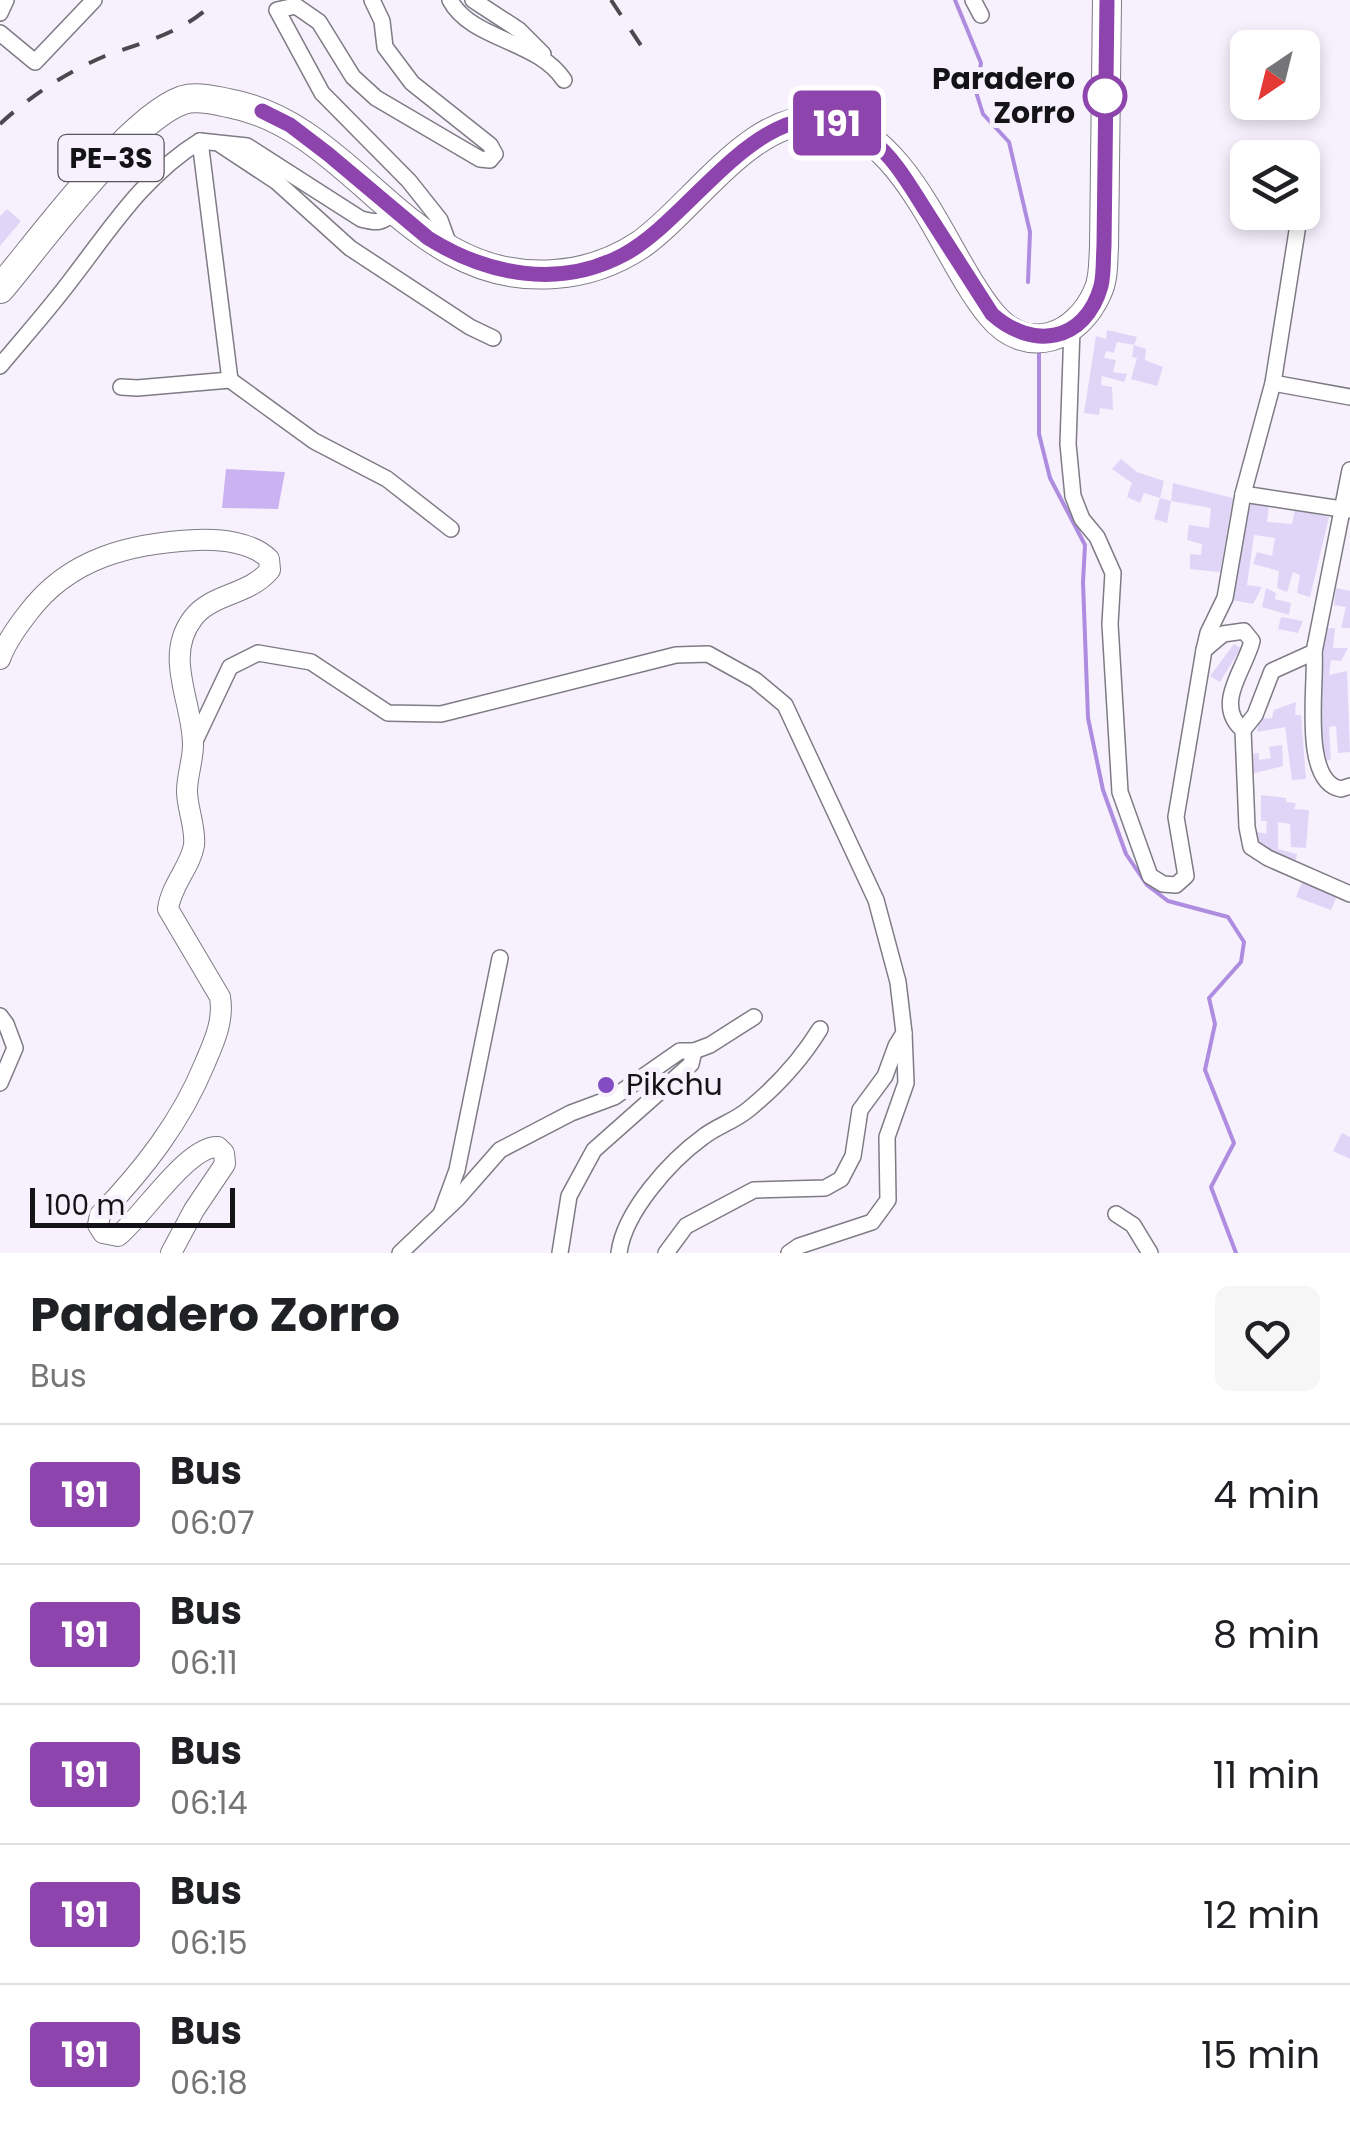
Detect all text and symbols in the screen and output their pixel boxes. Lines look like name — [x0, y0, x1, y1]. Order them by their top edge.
north arrow — [1230, 30, 1320, 120]
map controls — [1230, 30, 1320, 230]
place label: Paradero Zorro — [932, 57, 1075, 134]
marker: Paradero Zorro — [1084, 75, 1126, 117]
line badge: 191 — [780, 90, 894, 156]
text: 191 — [813, 99, 861, 148]
road number: PE-3S — [58, 135, 164, 181]
button: layers — [1230, 140, 1320, 230]
place label: Pikchu — [626, 1063, 723, 1106]
marker: Pikchu — [595, 1074, 617, 1096]
scale bar — [30, 1183, 235, 1228]
text: 100 m — [45, 1186, 125, 1225]
text: Paradero Zorro — [30, 1281, 400, 1348]
button: heart — [1215, 1286, 1320, 1391]
text: Bus — [30, 1353, 87, 1398]
text: Bus — [170, 1444, 242, 1497]
text: 4 min — [1213, 1468, 1320, 1521]
text: 191 — [61, 1470, 109, 1519]
text: 06:07 — [170, 1500, 255, 1545]
text: Bus — [170, 1584, 242, 1637]
text: 8 min — [1213, 1608, 1320, 1661]
text: 191 — [61, 1610, 109, 1659]
text: 06:11 — [170, 1640, 238, 1685]
text: Bus — [170, 1724, 242, 1777]
text: 11 min — [1213, 1748, 1320, 1801]
text: 191 — [61, 1750, 109, 1799]
text: 06:14 — [170, 1780, 248, 1825]
text: Bus — [170, 1864, 242, 1917]
text: 12 min — [1203, 1888, 1320, 1941]
text: 191 — [61, 1890, 109, 1939]
text: 06:15 — [170, 1920, 248, 1965]
text: Bus — [170, 2004, 242, 2057]
text: 15 min — [1201, 2028, 1320, 2081]
text: 191 — [61, 2030, 109, 2079]
text: 06:18 — [170, 2060, 248, 2105]

